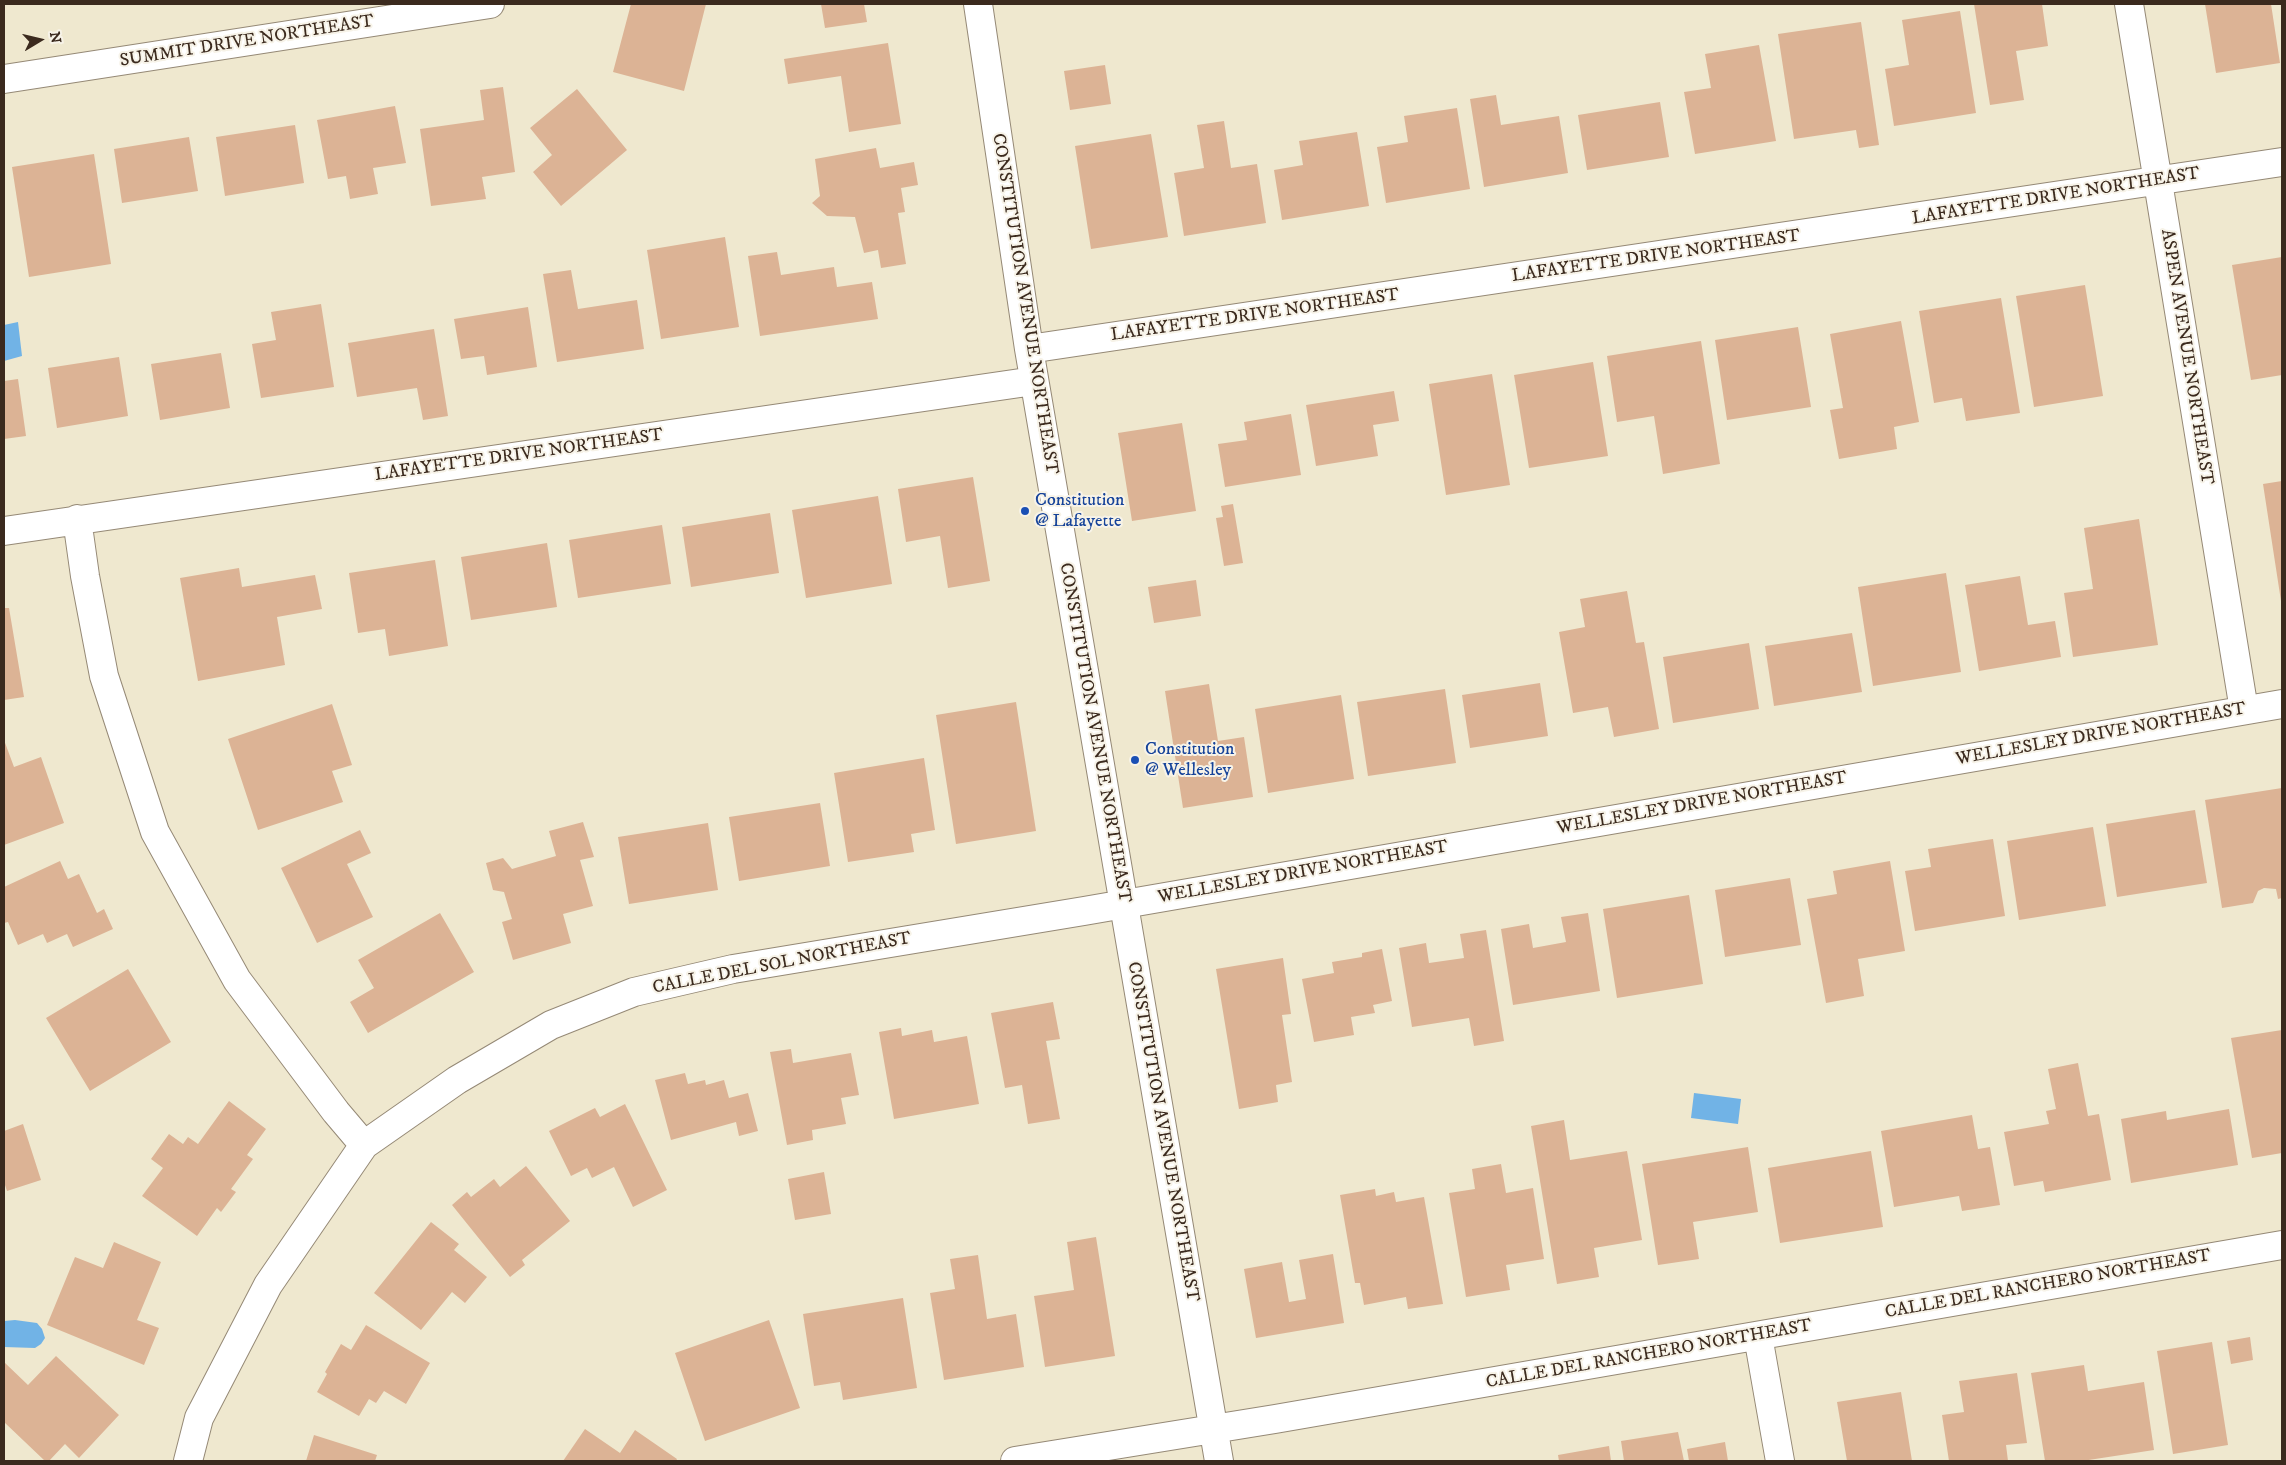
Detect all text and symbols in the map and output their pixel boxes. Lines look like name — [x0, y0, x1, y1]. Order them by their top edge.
street label: SUMMIT DRIVE NORTHEAST — [118, 11, 376, 73]
north arrow — [15, 15, 65, 65]
text: N — [45, 31, 65, 45]
street label: CONSTITUTION AVENUE NORTHEAST — [986, 132, 1062, 476]
street label: LAFAYETTE DRIVE NORTHEAST — [1911, 164, 2201, 230]
street label: LAFAYETTE DRIVE NORTHEAST — [1511, 226, 1801, 288]
street label: ASPEN AVENUE NORTHEAST — [2155, 228, 2217, 486]
street label: LAFAYETTE DRIVE NORTHEAST — [1110, 285, 1400, 347]
street label: LAFAYETTE DRIVE NORTHEAST — [374, 425, 664, 487]
place label: Constitution @ Lafayette — [1035, 490, 1124, 532]
marker: Constitution @ Lafayette — [1019, 505, 1031, 517]
street label: CONSTITUTION AVENUE NORTHEAST — [1053, 561, 1135, 905]
street label: WELLESLEY DRIVE NORTHEAST — [1954, 699, 2248, 771]
place label: Constitution @ Wellesley — [1145, 739, 1234, 782]
marker: Constitution @ Wellesley — [1129, 754, 1141, 766]
street label: WELLESLEY DRIVE NORTHEAST — [1555, 768, 1849, 840]
street label: WELLESLEY DRIVE NORTHEAST — [1156, 837, 1450, 909]
street label: CALLE DEL SOL NORTHEAST — [651, 928, 913, 1000]
street label: CONSTITUTION AVENUE NORTHEAST — [1121, 960, 1203, 1304]
street label: CALLE DEL RANCHERO NORTHEAST — [1884, 1246, 2212, 1324]
street label: CALLE DEL RANCHERO NORTHEAST — [1485, 1316, 1813, 1394]

